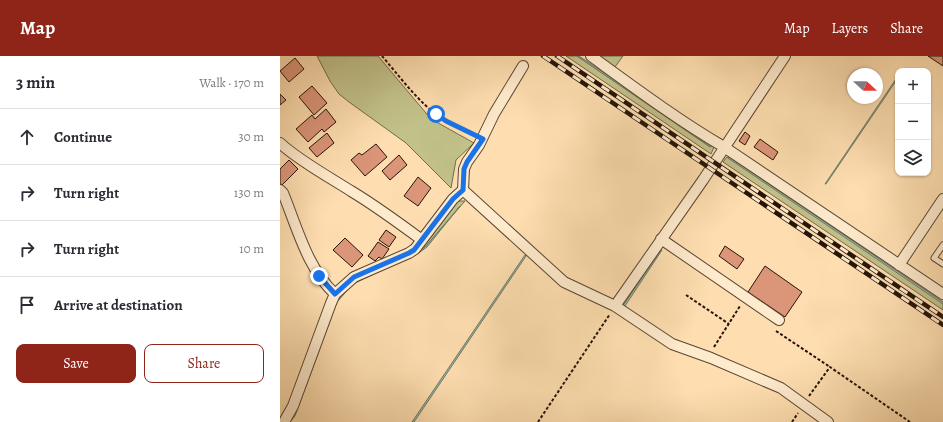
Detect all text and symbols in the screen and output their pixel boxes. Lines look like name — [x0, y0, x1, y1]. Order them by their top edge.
text: Map — [20, 15, 55, 41]
text: Map — [784, 19, 810, 38]
text: Layers — [832, 19, 868, 38]
text: Share — [890, 19, 923, 38]
north arrow — [847, 68, 883, 104]
map controls — [895, 68, 931, 176]
button: + — [895, 68, 931, 104]
text: 3 min — [16, 71, 55, 94]
text: Walk · 170 m — [199, 74, 264, 91]
button: − — [895, 104, 931, 140]
route start — [427, 105, 445, 123]
icon: ahead — [16, 126, 38, 148]
text: Continue — [54, 127, 112, 147]
text: 30 m — [238, 128, 264, 145]
button: layers — [895, 140, 931, 176]
icon: right — [16, 182, 38, 204]
text: Turn right — [54, 183, 119, 203]
text: 130 m — [234, 184, 264, 201]
icon: right — [16, 238, 38, 260]
text: Turn right — [54, 239, 119, 259]
text: 10 m — [239, 240, 264, 257]
route end — [310, 267, 328, 285]
icon: arrive — [16, 294, 38, 316]
text: Arrive at destination — [54, 295, 183, 315]
button: Save — [16, 344, 136, 383]
button: Share — [144, 344, 264, 383]

